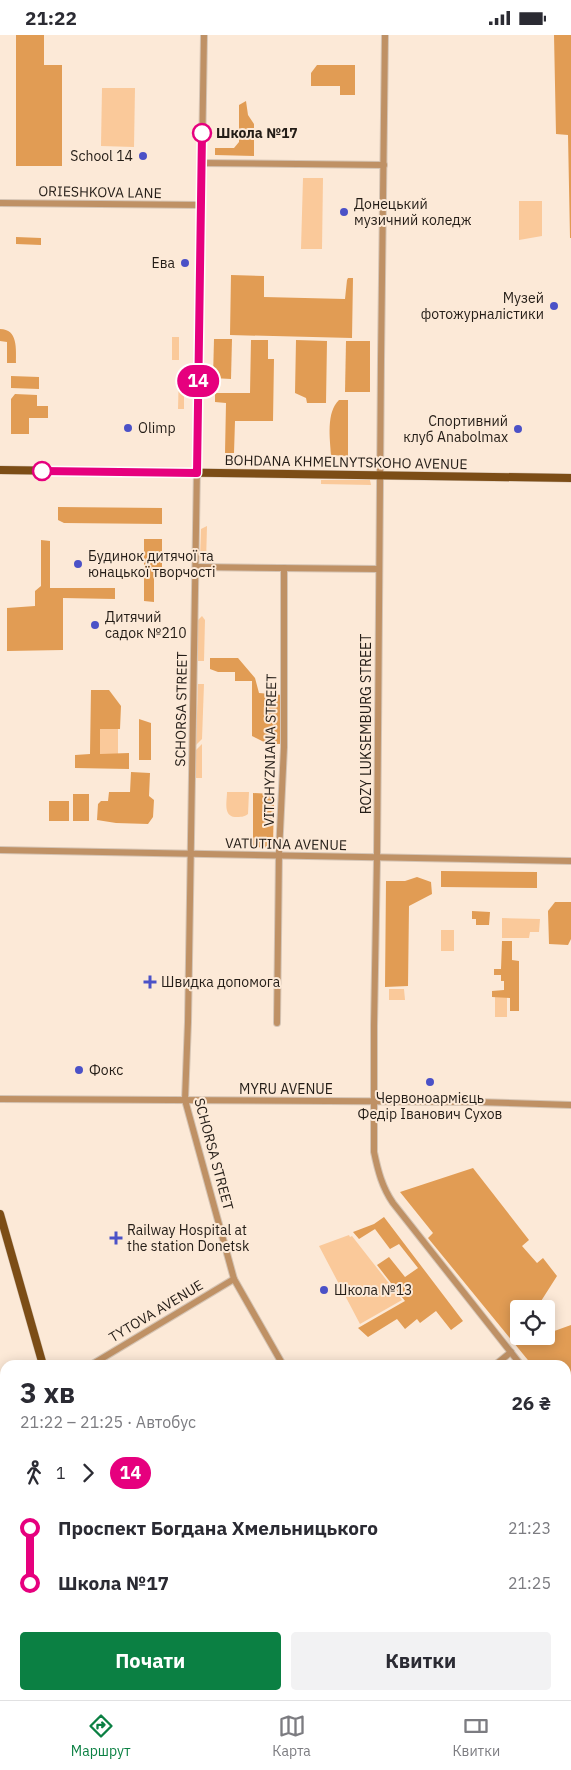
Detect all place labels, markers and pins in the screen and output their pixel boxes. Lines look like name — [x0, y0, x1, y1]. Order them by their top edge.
marker: Школа №17 — [192, 123, 212, 143]
place label: Школа №17 — [216, 124, 298, 142]
place label: School 14 — [70, 147, 133, 165]
marker: School 14 — [137, 150, 149, 162]
place label: Донецький музичний коледж — [354, 195, 472, 229]
marker: Донецький музичний коледж — [338, 206, 350, 218]
place label: Ева — [152, 254, 176, 272]
marker: Ева — [179, 257, 191, 269]
place label: Музей фотожурналістики — [421, 289, 544, 323]
marker: Музей фотожурналістики — [548, 300, 560, 312]
place label: Спортивний клуб Anabolmax — [403, 412, 508, 446]
place label: Olіmp — [138, 419, 176, 437]
marker: Olіmp — [122, 422, 134, 434]
marker: Спортивний клуб Anabolmax — [512, 423, 524, 435]
unlabelled marker — [32, 461, 52, 481]
place label: Будинок дитячої та юнацької творчості — [88, 547, 215, 581]
marker: Будинок дитячої та юнацької творчості — [72, 558, 84, 570]
place label: Дитячий садок №210 — [105, 608, 187, 642]
marker: Дитячий садок №210 — [89, 619, 101, 631]
place label: Швидка допомога — [161, 973, 281, 991]
marker: Швидка допомога — [143, 975, 157, 989]
place label: Фокс — [89, 1061, 123, 1079]
marker: Фокс — [73, 1064, 85, 1076]
marker: Червоноармієць Федір Іванович Сухов — [424, 1076, 436, 1088]
place label: Червоноармієць Федір Іванович Сухов — [358, 1089, 502, 1123]
place label: Railway Hospital at the station Donetsk — [127, 1221, 250, 1255]
marker: Railway Hospital at the station Donetsk — [109, 1231, 123, 1245]
place label: Школа №13 — [334, 1281, 413, 1299]
marker: Школа №13 — [318, 1284, 330, 1296]

